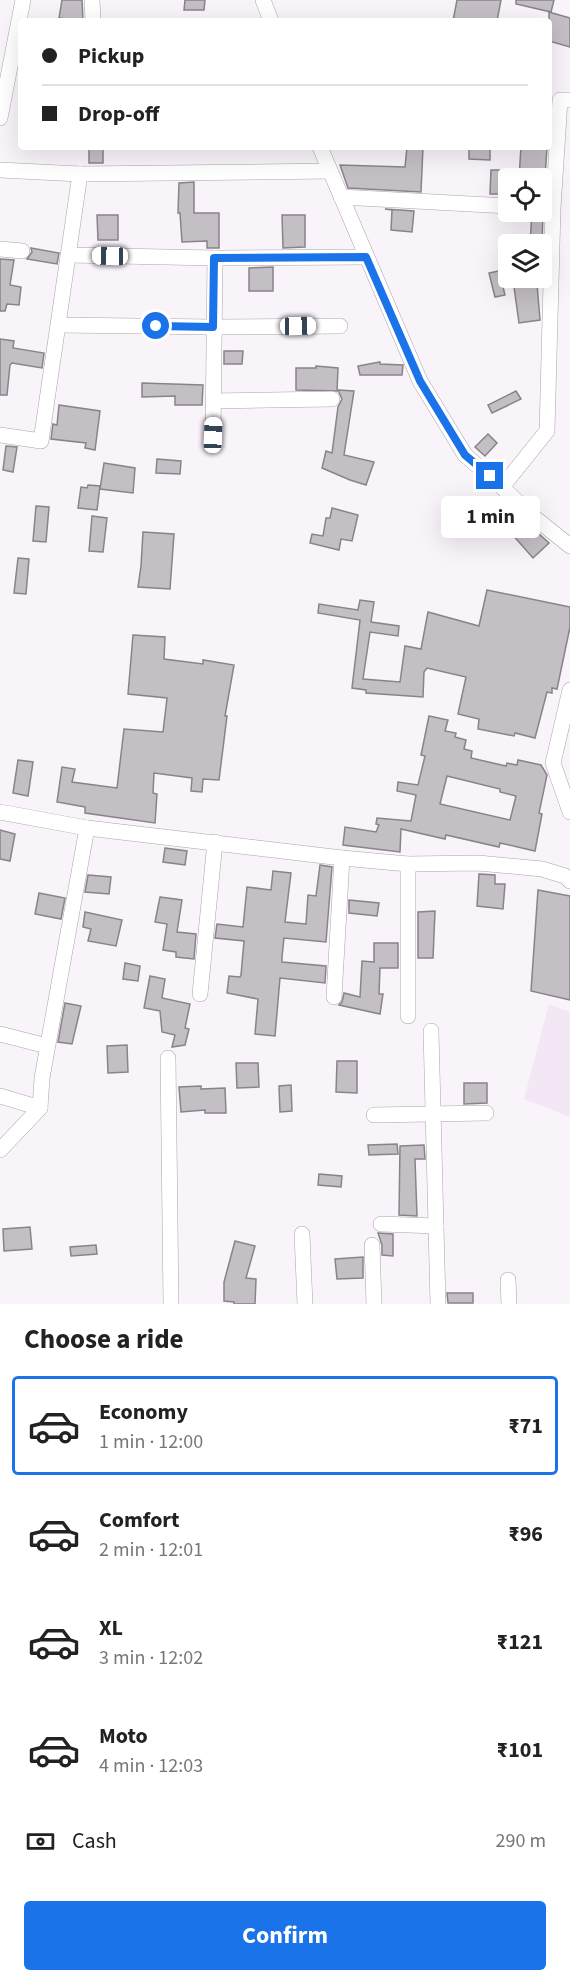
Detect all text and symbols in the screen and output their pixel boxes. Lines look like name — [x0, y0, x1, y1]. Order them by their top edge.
text: Pickup — [78, 40, 144, 72]
text: Drop-off — [78, 98, 159, 130]
map controls — [498, 168, 552, 288]
button: locate — [498, 168, 552, 222]
button: layers — [498, 234, 552, 288]
car — [92, 247, 128, 265]
route start — [142, 312, 169, 339]
car — [280, 317, 316, 335]
car — [203, 417, 223, 453]
route end — [476, 462, 503, 489]
callout: 1 min — [440, 497, 540, 539]
text: 1 min — [466, 503, 515, 531]
text: Choose a ride — [24, 1320, 184, 1359]
text: Economy — [99, 1396, 188, 1428]
icon: car — [27, 1399, 81, 1453]
text: ₹71 — [508, 1410, 543, 1442]
text: 1 min · 12:00 — [99, 1428, 203, 1456]
text: Comfort — [99, 1504, 180, 1536]
icon: car — [27, 1507, 81, 1561]
text: ₹96 — [508, 1518, 543, 1550]
text: 2 min · 12:01 — [99, 1536, 203, 1564]
text: XL — [99, 1612, 123, 1644]
icon: car — [27, 1615, 81, 1669]
text: ₹121 — [497, 1626, 543, 1658]
text: 3 min · 12:02 — [99, 1644, 203, 1672]
text: Moto — [99, 1720, 148, 1752]
icon: car — [27, 1723, 81, 1777]
text: ₹101 — [497, 1734, 543, 1766]
text: 4 min · 12:03 — [99, 1752, 203, 1780]
icon: cash — [24, 1825, 57, 1858]
text: Cash — [72, 1825, 117, 1857]
text: 290 m — [496, 1827, 546, 1855]
button: Confirm — [24, 1901, 546, 1970]

